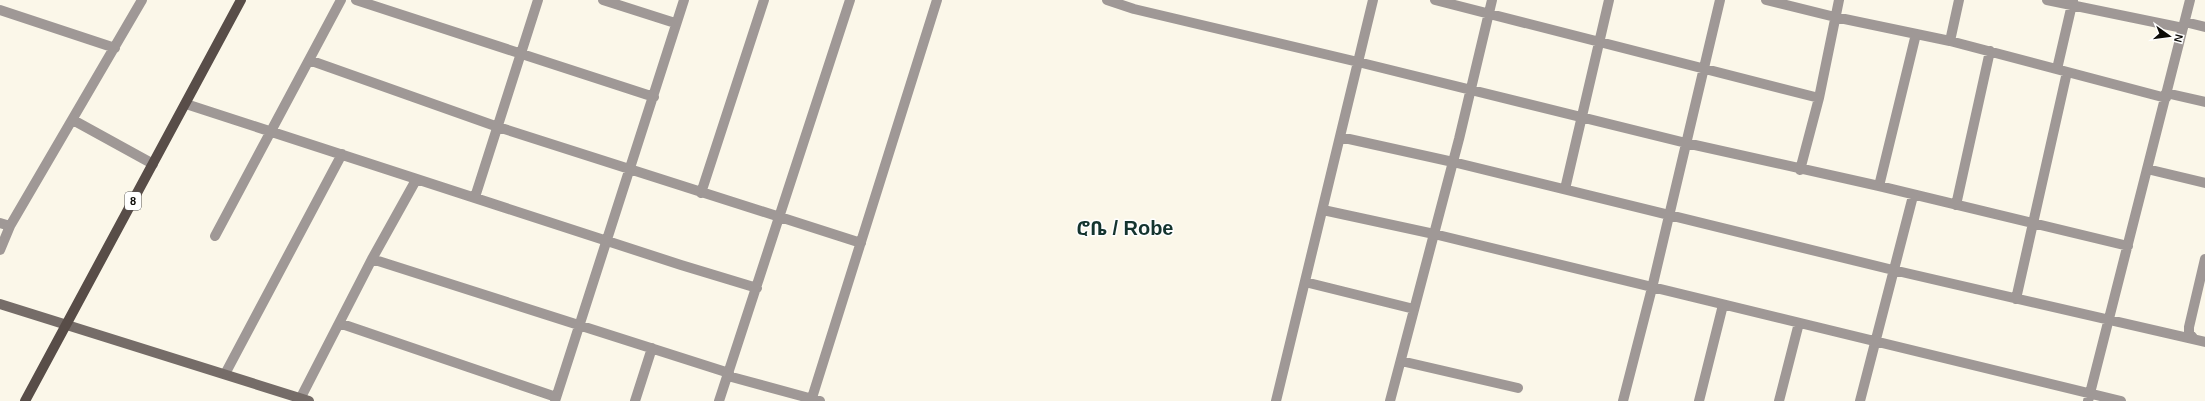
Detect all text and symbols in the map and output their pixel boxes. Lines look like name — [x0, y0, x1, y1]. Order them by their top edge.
north arrow — [2149, 16, 2189, 56]
text: N — [2172, 33, 2185, 44]
road number: 8 — [125, 192, 141, 210]
district label: ሮቤ / Robe — [1077, 217, 1174, 239]

